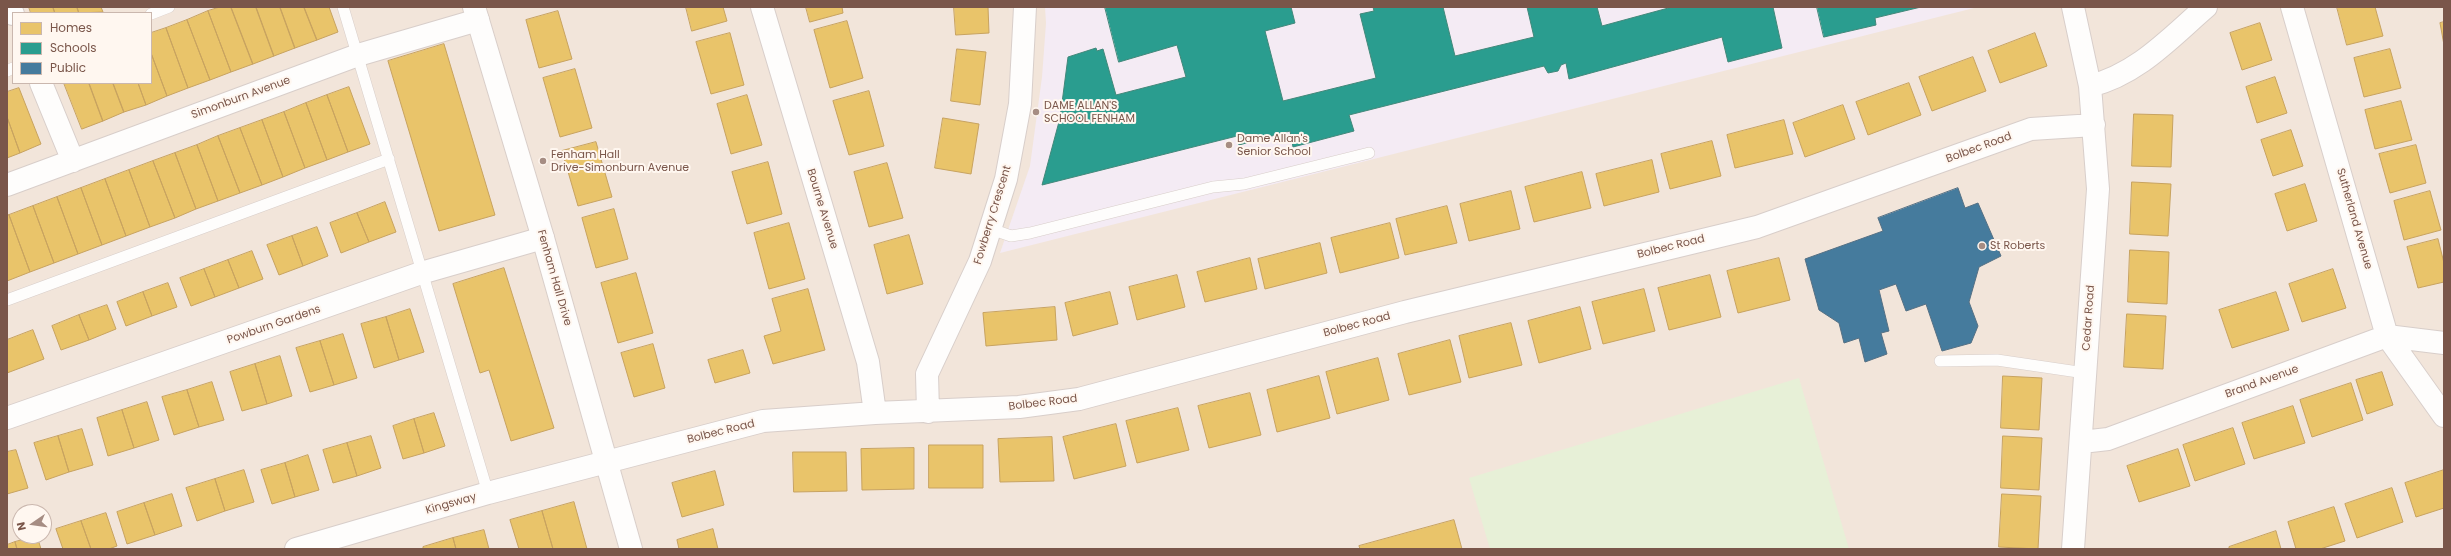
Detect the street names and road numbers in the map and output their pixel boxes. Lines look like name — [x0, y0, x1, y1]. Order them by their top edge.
street label: Simonburn Avenue — [190, 74, 292, 122]
street label: Bolbec Road — [1944, 130, 2014, 166]
street label: Fowberry Crescent — [972, 164, 1014, 266]
street label: Bourne Avenue — [804, 167, 840, 251]
street label: Sutherland Avenue — [2333, 167, 2375, 271]
street label: Fenham Hall Drive — [534, 229, 574, 327]
street label: Bolbec Road — [1636, 232, 1706, 262]
street label: Cedar Road — [2080, 285, 2098, 351]
street label: Powburn Gardens — [225, 303, 323, 347]
street label: Bolbec Road — [1322, 310, 1392, 340]
street label: Brand Avenue — [2224, 363, 2300, 401]
street label: Bolbec Road — [1008, 392, 1078, 414]
street label: Bolbec Road — [686, 417, 756, 447]
street label: Kingsway — [424, 490, 478, 518]

